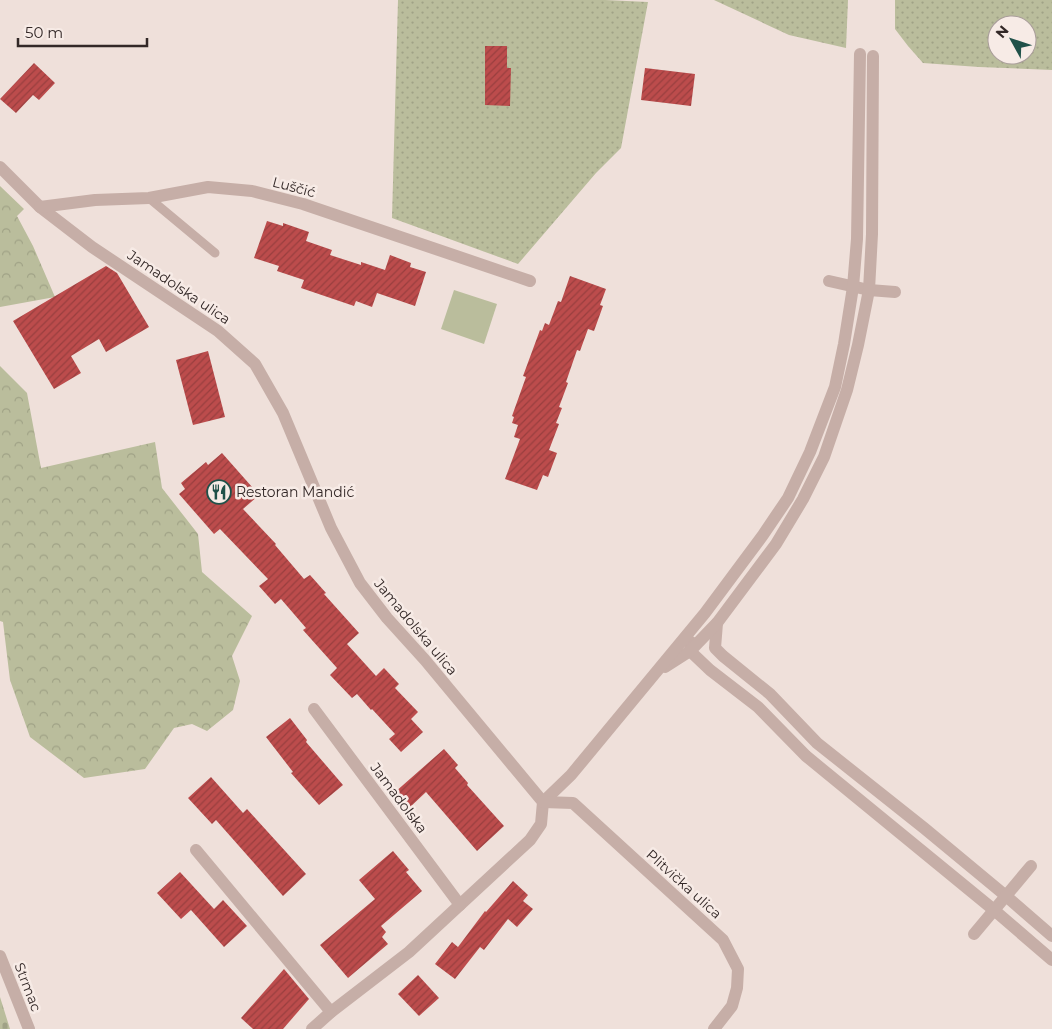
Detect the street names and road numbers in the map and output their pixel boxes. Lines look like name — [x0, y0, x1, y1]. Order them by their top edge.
street label: Luščić — [271, 173, 318, 201]
street label: Jamadolska ulica — [123, 245, 234, 328]
street label: Jamadolska ulica — [370, 574, 462, 679]
street label: Jamadolska — [366, 758, 431, 837]
street label: Plitvička ulica — [643, 845, 725, 923]
street label: Strmac — [10, 960, 46, 1014]

